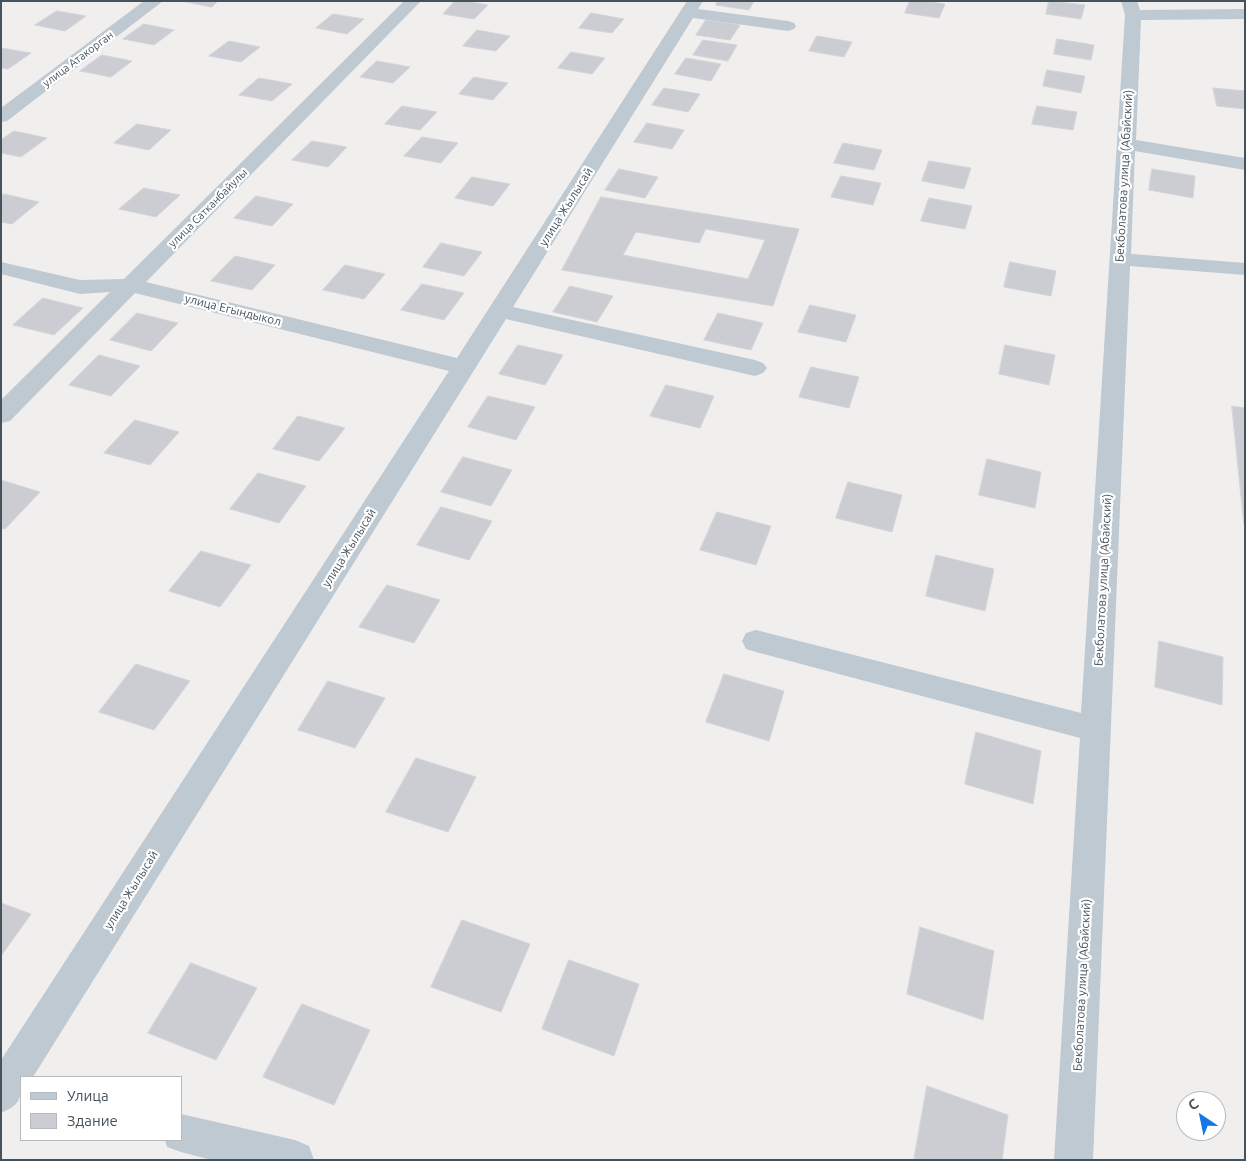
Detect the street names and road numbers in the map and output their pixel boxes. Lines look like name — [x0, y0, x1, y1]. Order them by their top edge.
street label: улица Атакорган — [40, 28, 116, 90]
street label: Бекболатова улица (Абайский) — [1112, 89, 1136, 263]
street label: улица Жылысай — [536, 165, 596, 249]
street label: улица Сатканбайулы — [166, 166, 250, 250]
street label: улица Егындыкол — [183, 291, 283, 329]
street label: Бекболатова улица (Абайский) — [1091, 493, 1115, 667]
street label: улица Жылысай — [319, 506, 379, 590]
street label: улица Жылысай — [101, 848, 161, 932]
street label: Бекболатова улица (Абайский) — [1070, 898, 1094, 1072]

